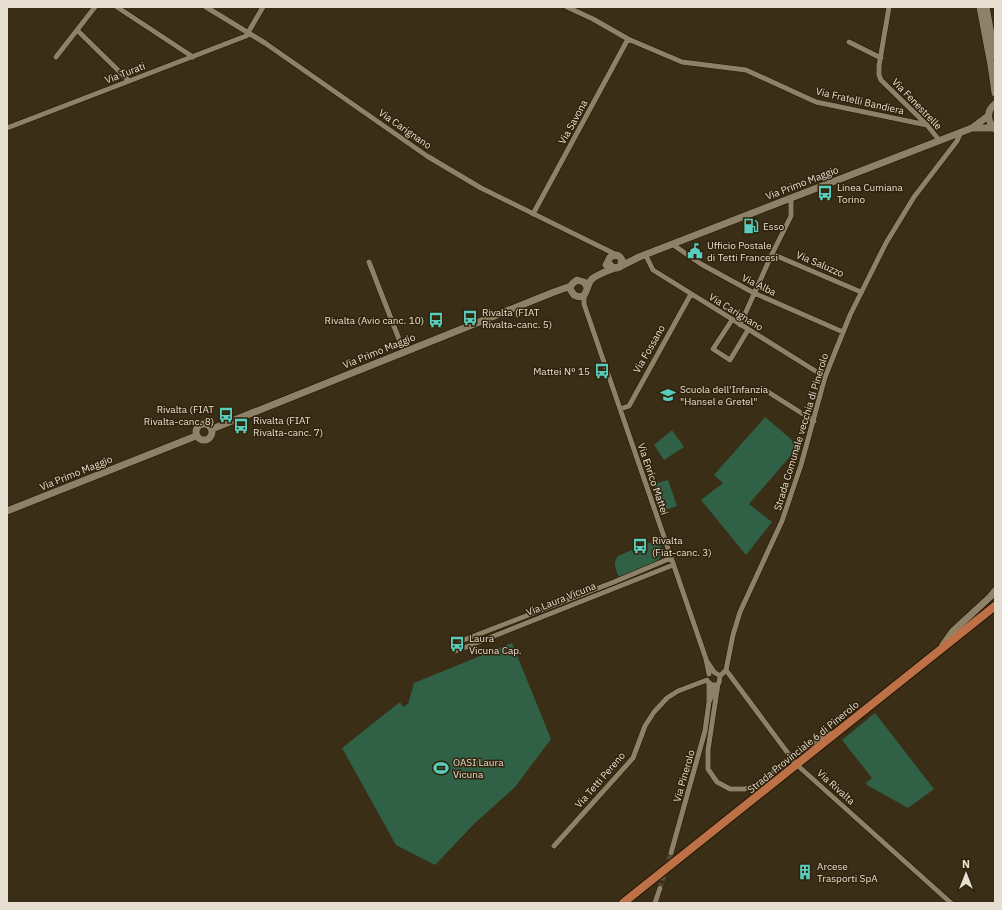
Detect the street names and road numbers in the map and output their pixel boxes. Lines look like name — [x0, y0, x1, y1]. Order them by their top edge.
street label: Via Turati — [103, 59, 147, 87]
street label: Via Fenestrelle — [889, 76, 945, 133]
street label: Via Fratelli Bandiera — [815, 85, 906, 118]
street label: Via Savona — [555, 97, 591, 147]
street label: Via Carignano — [376, 106, 434, 152]
street label: Via Primo Maggio — [764, 163, 841, 203]
street label: Via Saluzzo — [794, 248, 846, 280]
street label: Via Alba — [740, 271, 779, 299]
street label: Via Carignano — [706, 290, 766, 334]
street label: Via Fossano — [630, 322, 668, 375]
street label: Via Primo Maggio — [341, 330, 418, 371]
street label: Strada Comunale vecchia di Pinerolo — [771, 351, 831, 512]
street label: Via Enrico Mattei — [635, 441, 671, 517]
street label: Via Primo Maggio — [38, 452, 115, 493]
street label: Via Laura Vicuna — [524, 579, 598, 619]
street label: Strada Provinciale 6 di Pinerolo — [745, 698, 862, 796]
street label: Via Pinerolo — [670, 748, 698, 804]
street label: Via Tetti Pereno — [572, 749, 628, 811]
street label: Via Rivalta — [814, 766, 858, 808]

